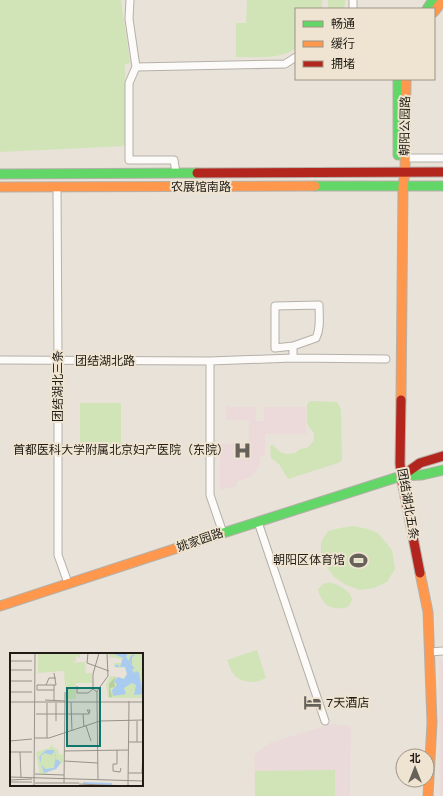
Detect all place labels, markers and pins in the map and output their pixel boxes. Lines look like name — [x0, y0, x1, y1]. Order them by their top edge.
hospital icon: 首都医科大学附属北京妇产医院（东院） — [232, 440, 252, 460]
place label: 首都医科大学附属北京妇产医院（东院） — [13, 443, 229, 457]
sports icon: 朝阳区体育馆 — [348, 550, 368, 570]
place label: 朝阳区体育馆 — [273, 553, 345, 567]
hotel icon: 7天酒店 — [303, 693, 323, 713]
place label: 7天酒店 — [326, 696, 369, 710]

